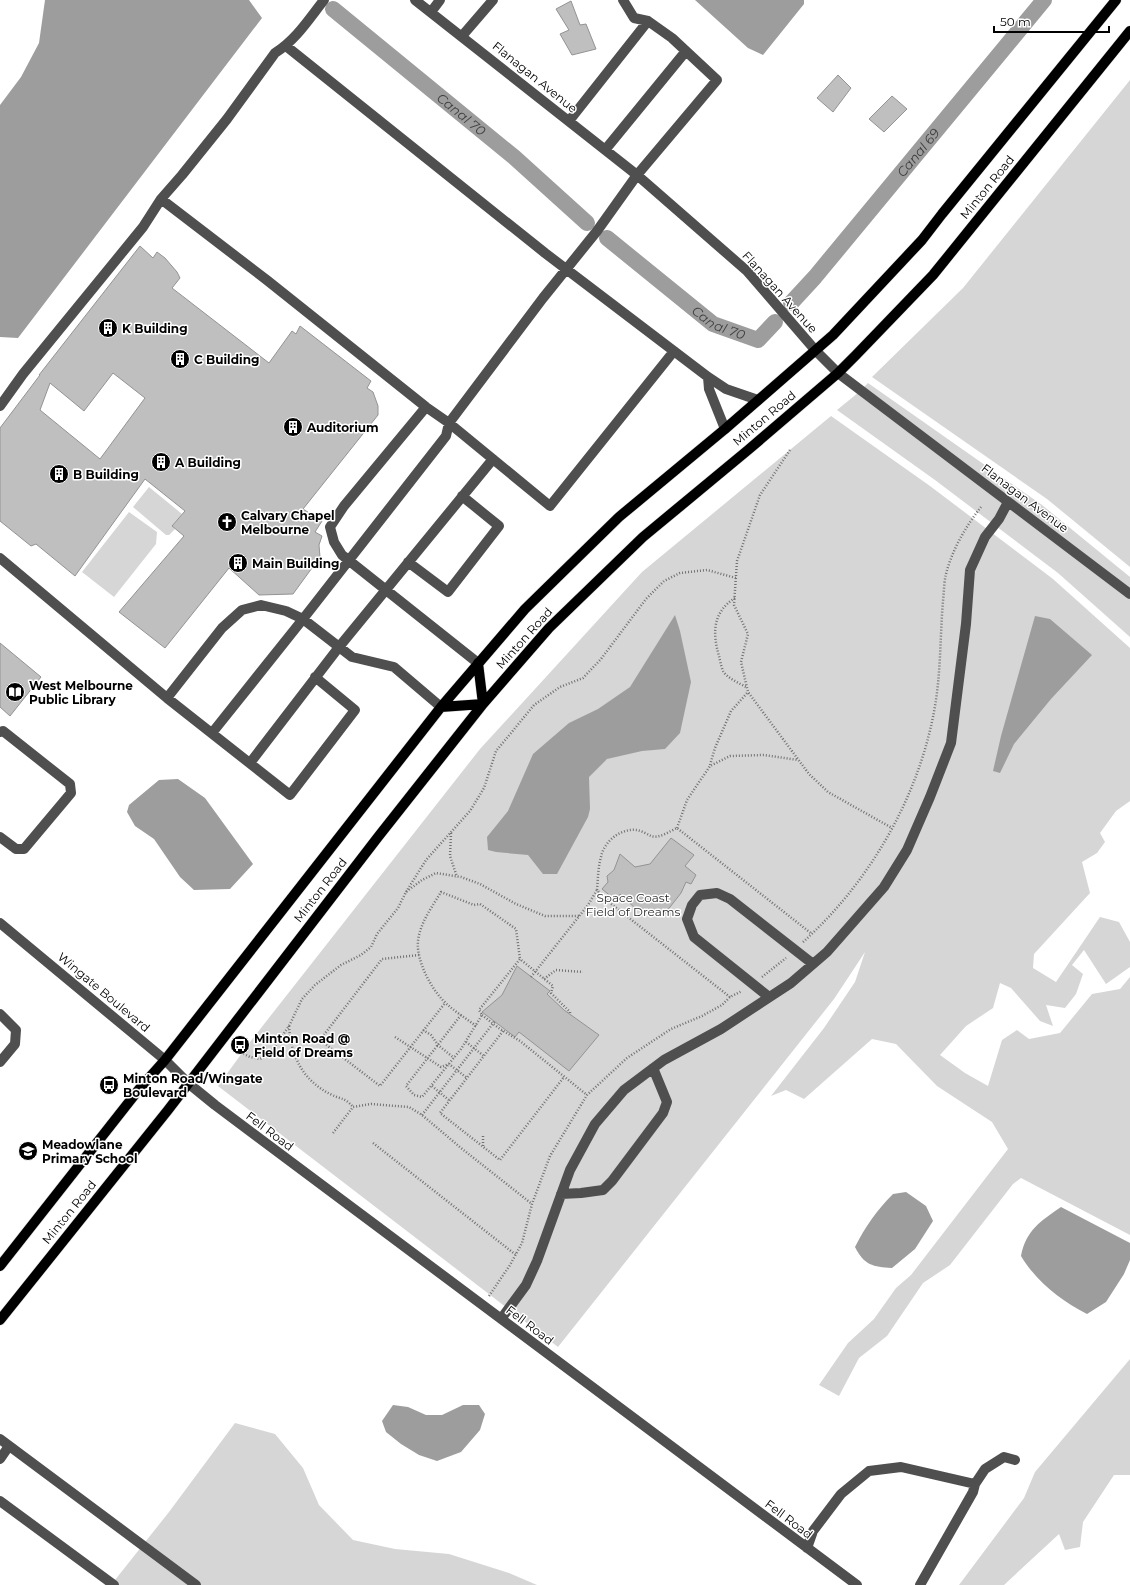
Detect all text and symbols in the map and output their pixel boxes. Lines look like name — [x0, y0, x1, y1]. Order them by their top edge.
scale bar — [994, 8, 1109, 34]
text: 50 m — [1000, 14, 1031, 29]
street label: Flanagan Avenue — [489, 38, 581, 116]
water label: Canal 70 — [434, 89, 489, 139]
water label: Canal 69 — [893, 125, 943, 180]
street label: Minton Road — [957, 152, 1017, 222]
street label: Flanagan Avenue — [739, 248, 821, 336]
water label: Canal 70 — [689, 302, 748, 343]
building icon: K Building — [97, 317, 119, 339]
place label: K Building — [122, 321, 188, 336]
building icon: C Building — [169, 348, 191, 370]
place label: C Building — [194, 352, 259, 367]
street label: Minton Road — [729, 387, 799, 449]
building icon: Auditorium — [282, 416, 304, 438]
place label: Auditorium — [306, 420, 379, 435]
building icon: A Building — [150, 451, 172, 473]
place label: A Building — [174, 455, 241, 470]
street label: Flanagan Avenue — [979, 460, 1071, 536]
building icon: B Building — [48, 463, 70, 485]
place label: B Building — [73, 467, 139, 482]
place label: Calvary Chapel Melbourne — [241, 508, 335, 537]
church icon: Calvary Chapel Melbourne — [216, 511, 238, 533]
building icon: Main Building — [227, 552, 249, 574]
place label: Main Building — [252, 556, 339, 571]
street label: Minton Road — [492, 604, 556, 672]
place label: West Melbourne Public Library — [29, 678, 133, 707]
library icon: West Melbourne Public Library — [4, 681, 26, 703]
street label: Minton Road — [290, 855, 350, 925]
park label: Space Coast Field of Dreams — [586, 890, 680, 919]
street label: Wingate Boulevard — [55, 949, 153, 1035]
place label: Minton Road @ Field of Dreams — [254, 1031, 353, 1060]
bus stop icon: Minton Road @ Field of Dreams — [229, 1034, 251, 1056]
place label: Minton Road/Wingate Boulevard — [123, 1071, 263, 1100]
bus stop icon: Minton Road/Wingate Boulevard — [98, 1074, 120, 1096]
street label: Fell Road — [243, 1108, 297, 1154]
place label: Meadowlane Primary School — [42, 1137, 138, 1166]
school or university icon: Meadowlane Primary School — [17, 1140, 39, 1162]
street label: Minton Road — [39, 1177, 99, 1247]
street label: Fell Road — [503, 1302, 557, 1348]
street label: Fell Road — [762, 1496, 816, 1542]

